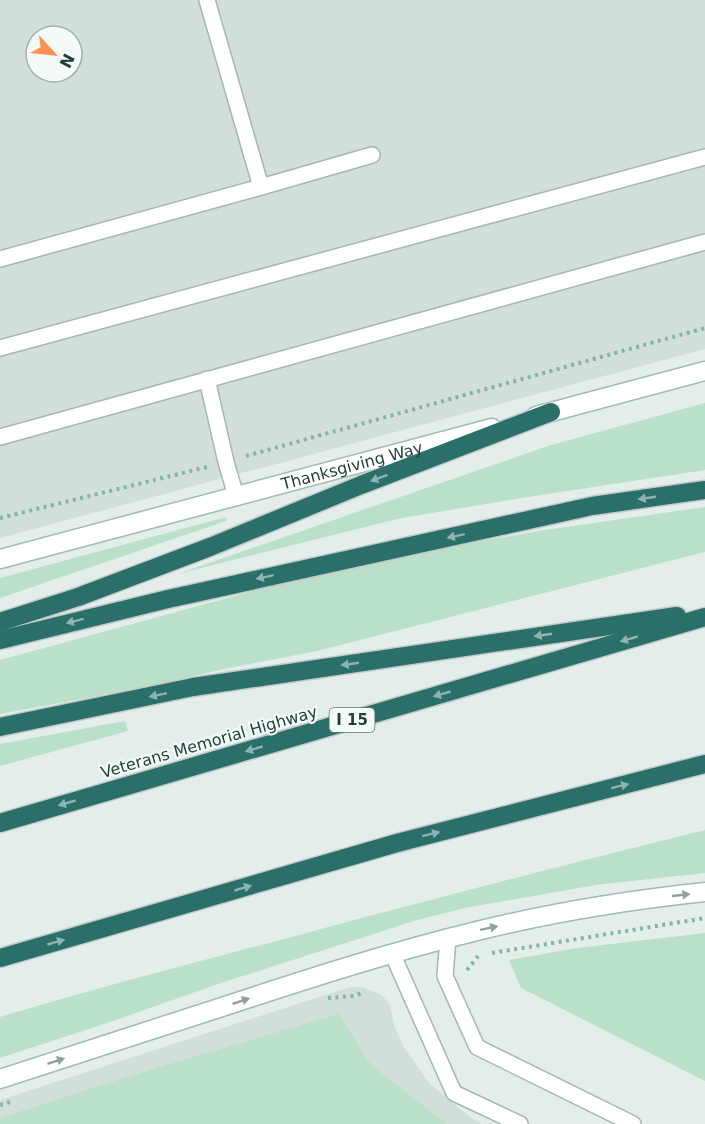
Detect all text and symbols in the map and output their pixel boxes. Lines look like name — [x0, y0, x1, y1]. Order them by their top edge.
north arrow — [24, 24, 84, 84]
text: N — [55, 50, 78, 71]
street label: Thanksgiving Way — [278, 437, 424, 493]
one-way arrow — [369, 473, 387, 483]
one-way arrow — [637, 494, 656, 503]
one-way arrow — [447, 531, 465, 541]
one-way arrow — [256, 573, 275, 583]
one-way arrow — [66, 617, 85, 627]
one-way arrow — [534, 631, 553, 640]
one-way arrow — [620, 635, 638, 644]
one-way arrow — [341, 660, 360, 669]
one-way arrow — [432, 690, 450, 699]
one-way arrow — [148, 691, 167, 700]
street label: Veterans Memorial Highway — [99, 702, 319, 782]
road number: I 15 — [330, 708, 374, 732]
one-way arrow — [245, 745, 263, 754]
one-way arrow — [611, 780, 629, 790]
one-way arrow — [58, 799, 76, 808]
one-way arrow — [422, 829, 440, 839]
one-way arrow — [235, 883, 253, 892]
one-way arrow — [671, 890, 690, 900]
one-way arrow — [479, 923, 498, 933]
one-way arrow — [47, 937, 65, 946]
one-way arrow — [232, 995, 250, 1005]
one-way arrow — [47, 1056, 65, 1065]

